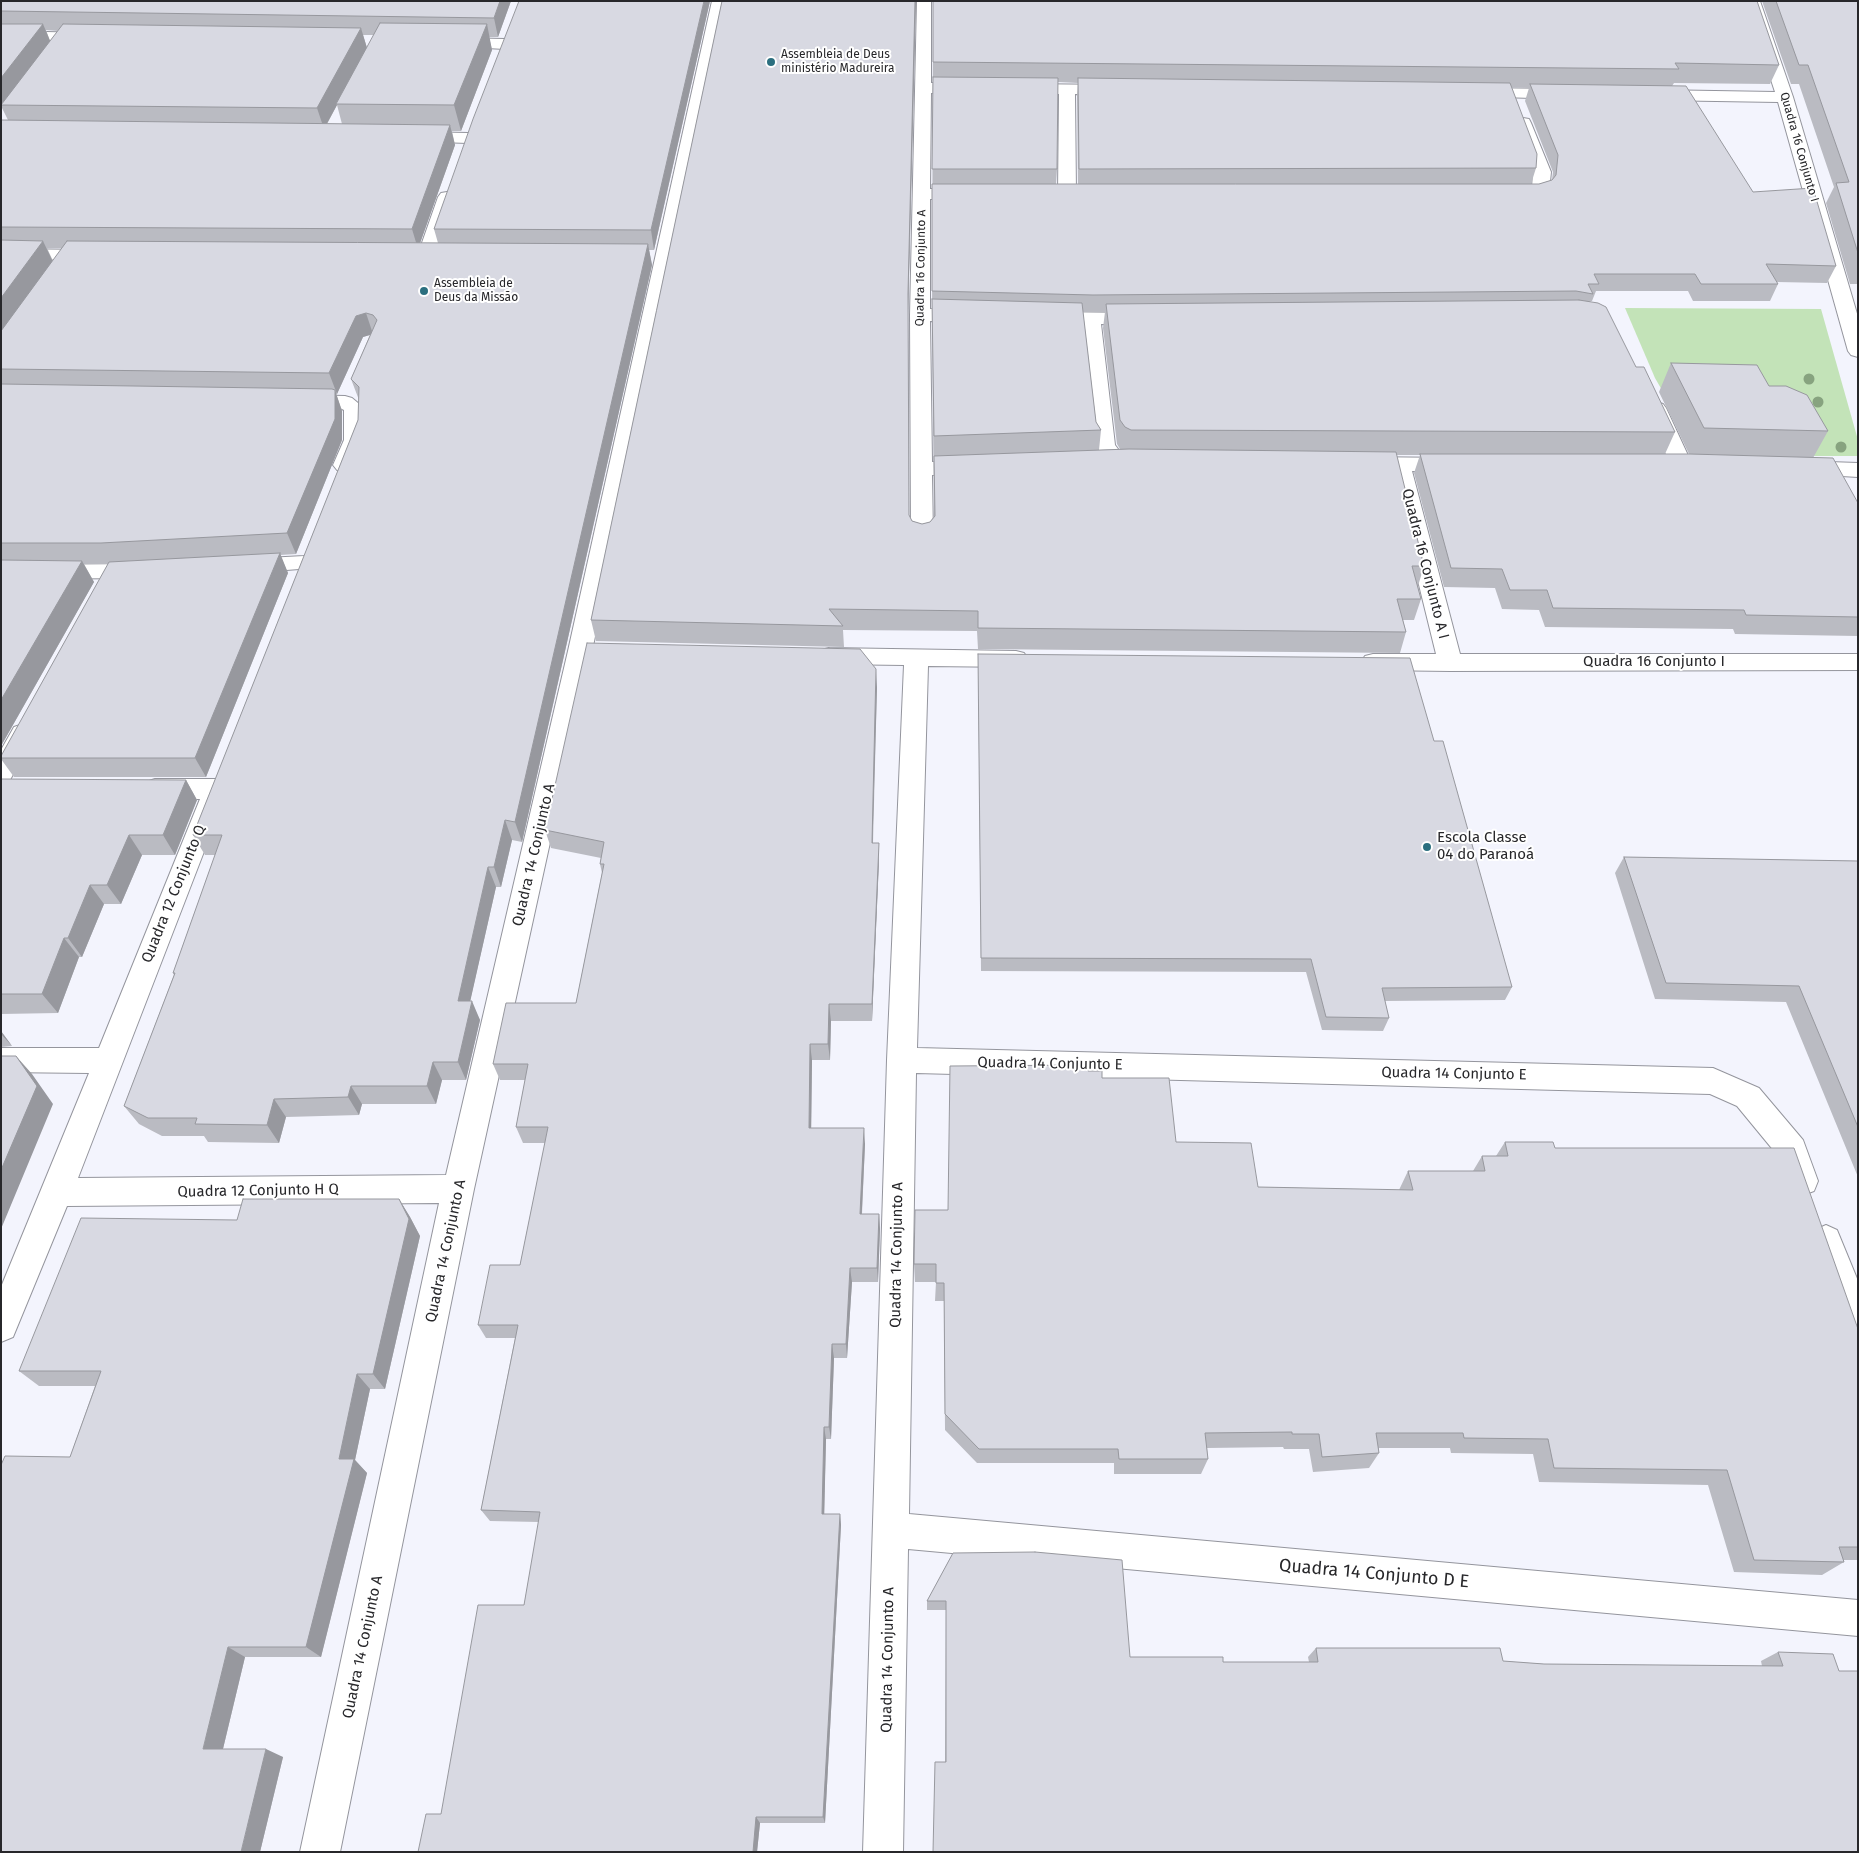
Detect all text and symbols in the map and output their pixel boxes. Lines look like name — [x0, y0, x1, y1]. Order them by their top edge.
place label: Assembleia de Deus ministério Madureira — [781, 48, 895, 76]
marker: Assembleia de Deus ministério Madureira — [765, 56, 777, 68]
street label: Quadra 16 Conjunto I — [1776, 90, 1822, 204]
street label: Quadra 16 Conjunto A — [913, 209, 929, 327]
place label: Assembleia de Deus da Missão — [434, 277, 518, 305]
marker: Assembleia de Deus da Missão — [418, 285, 430, 297]
street label: Quadra 16 Conjunto A I — [1398, 487, 1452, 641]
street label: Quadra 16 Conjunto I — [1583, 653, 1725, 671]
street label: Quadra 14 Conjunto A — [509, 782, 559, 928]
street label: Quadra 12 Conjunto Q — [138, 822, 210, 966]
place label: Escola Classe 04 do Paranoá — [1437, 829, 1534, 864]
marker: Escola Classe 04 do Paranoá — [1421, 841, 1433, 853]
street label: Quadra 14 Conjunto E — [977, 1054, 1123, 1074]
street label: Quadra 14 Conjunto E — [1381, 1064, 1527, 1084]
street label: Quadra 14 Conjunto A — [422, 1178, 470, 1324]
street label: Quadra 12 Conjunto H Q — [177, 1181, 339, 1201]
street label: Quadra 14 Conjunto A — [887, 1182, 907, 1328]
street label: Quadra 14 Conjunto D E — [1278, 1555, 1470, 1593]
street label: Quadra 14 Conjunto A — [339, 1574, 387, 1720]
street label: Quadra 14 Conjunto A — [878, 1587, 898, 1733]

